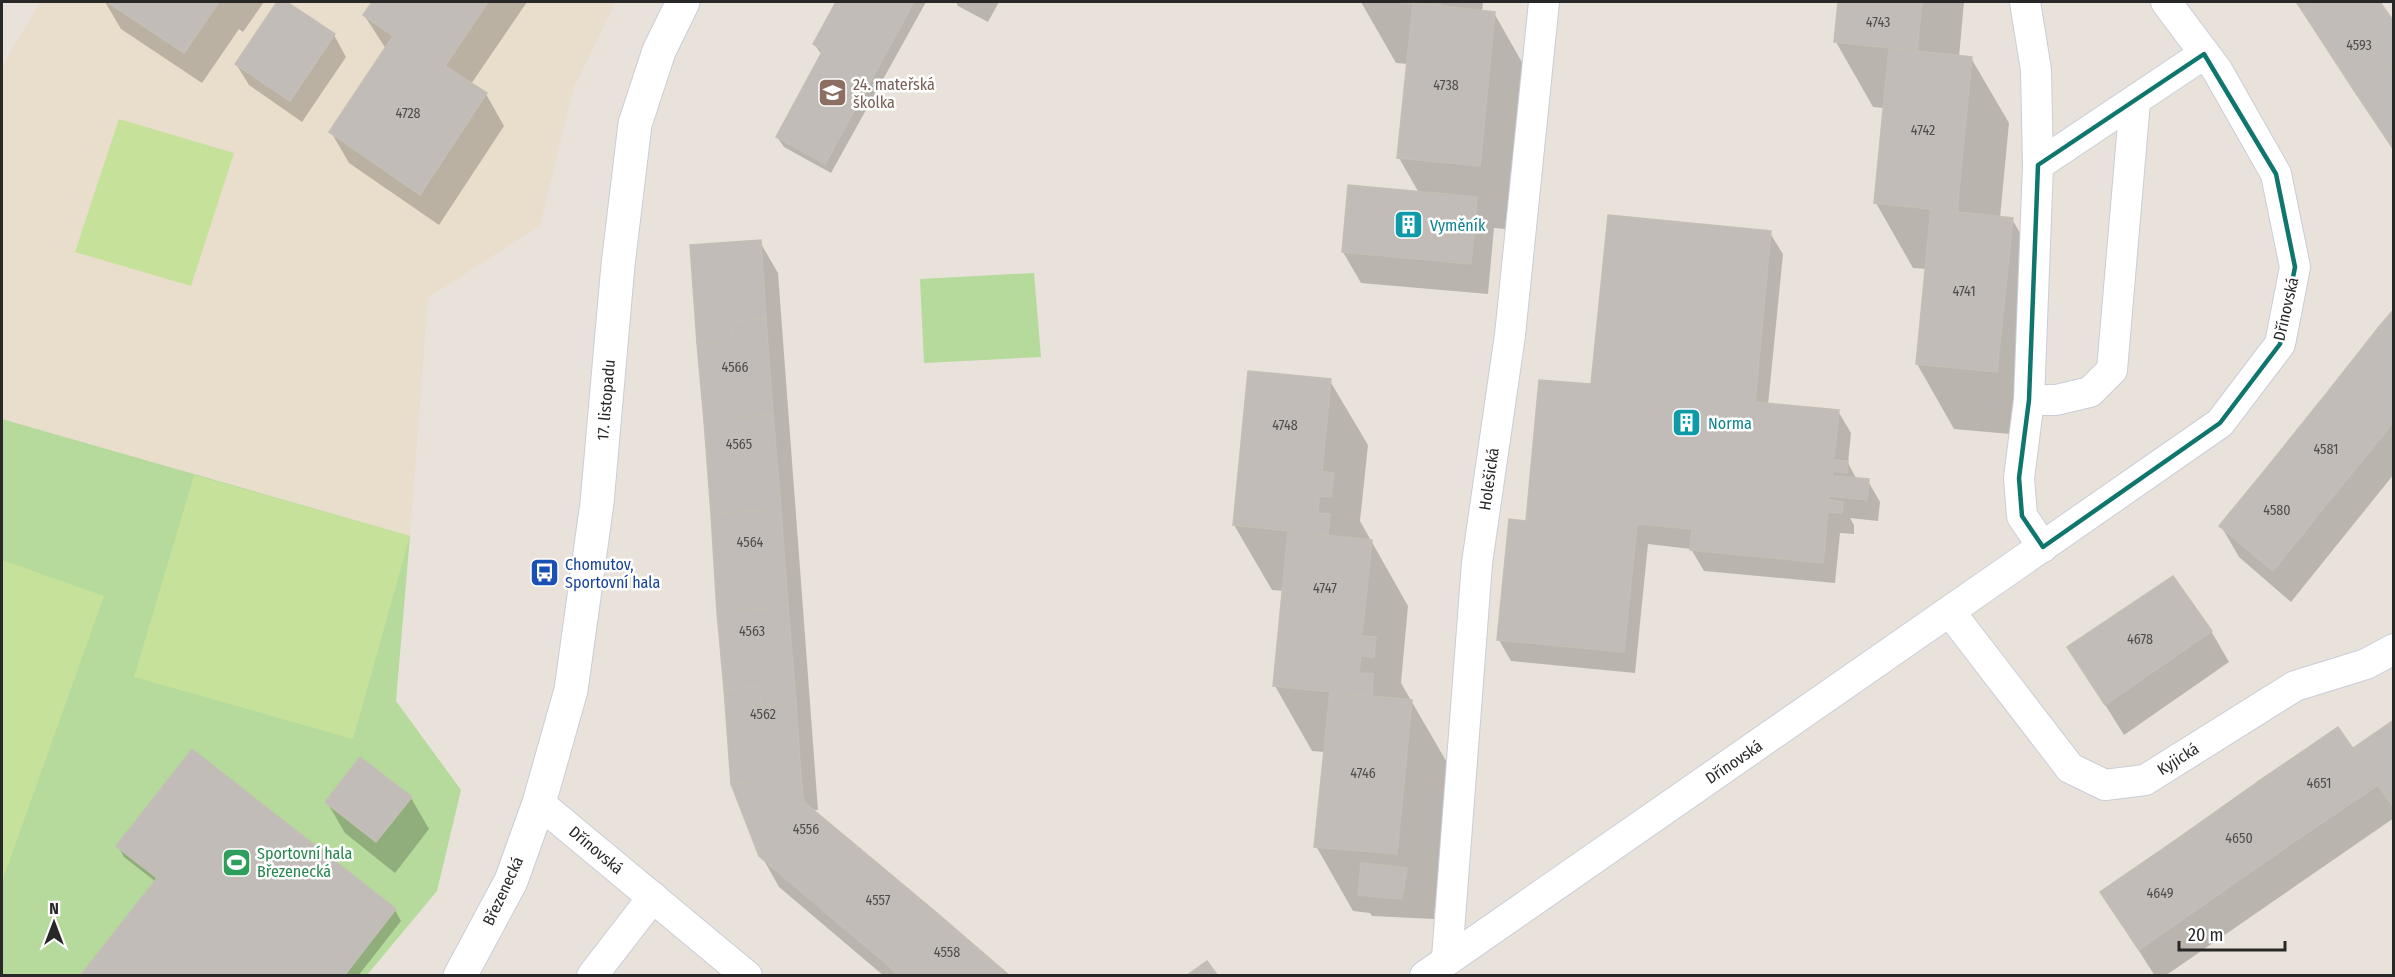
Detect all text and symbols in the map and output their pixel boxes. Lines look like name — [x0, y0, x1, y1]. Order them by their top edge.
house number: 4743 — [1866, 14, 1890, 31]
house number: 4593 — [2346, 37, 2372, 54]
place label: 24. mateřská školka — [853, 75, 935, 112]
school or university icon: 24. mateřská školka — [816, 77, 848, 109]
house number: 4738 — [1433, 77, 1459, 94]
house number: 4728 — [395, 105, 421, 122]
house number: 4742 — [1911, 122, 1935, 139]
building icon: Vyměník — [1393, 209, 1425, 241]
place label: Vyměník — [1430, 216, 1486, 235]
street label: Dřínovská — [2269, 275, 2303, 343]
house number: 4741 — [1952, 283, 1976, 300]
street label: 17. listopadu — [593, 359, 619, 441]
house number: 4566 — [722, 359, 749, 376]
building icon: Norma — [1671, 407, 1703, 439]
place label: Norma — [1708, 414, 1752, 433]
house number: 4748 — [1272, 417, 1298, 434]
house number: 4565 — [726, 436, 752, 453]
house number: 4581 — [2313, 441, 2339, 458]
street label: Holešická — [1475, 446, 1503, 511]
house number: 4580 — [2263, 502, 2291, 519]
house number: 4564 — [737, 534, 764, 551]
place label: Chomutov, Sportovní hala — [565, 555, 660, 592]
bus stop icon: Chomutov, Sportovní hala — [528, 557, 560, 589]
house number: 4747 — [1313, 580, 1337, 597]
house number: 4563 — [739, 623, 765, 640]
house number: 4678 — [2127, 631, 2153, 648]
house number: 4562 — [750, 706, 776, 723]
street label: Dřínovská — [1702, 736, 1766, 788]
street label: Kyjická — [2154, 739, 2202, 779]
house number: 4746 — [1350, 765, 1376, 782]
house number: 4651 — [2307, 775, 2331, 792]
house number: 4556 — [793, 821, 819, 838]
street label: Dřínovská — [565, 822, 627, 878]
house number: 4650 — [2225, 830, 2253, 847]
place label: Sportovní hala Březenecká — [257, 844, 352, 881]
sports icon: Sportovní hala Březenecká — [220, 846, 252, 878]
street label: Březenecká — [479, 853, 527, 929]
house number: 4649 — [2146, 885, 2174, 902]
house number: 4557 — [866, 892, 891, 909]
north arrow — [24, 893, 84, 953]
text: N — [49, 899, 59, 918]
scale bar — [2179, 914, 2286, 952]
text: 20 m — [2188, 924, 2223, 946]
house number: 4558 — [934, 944, 960, 961]

